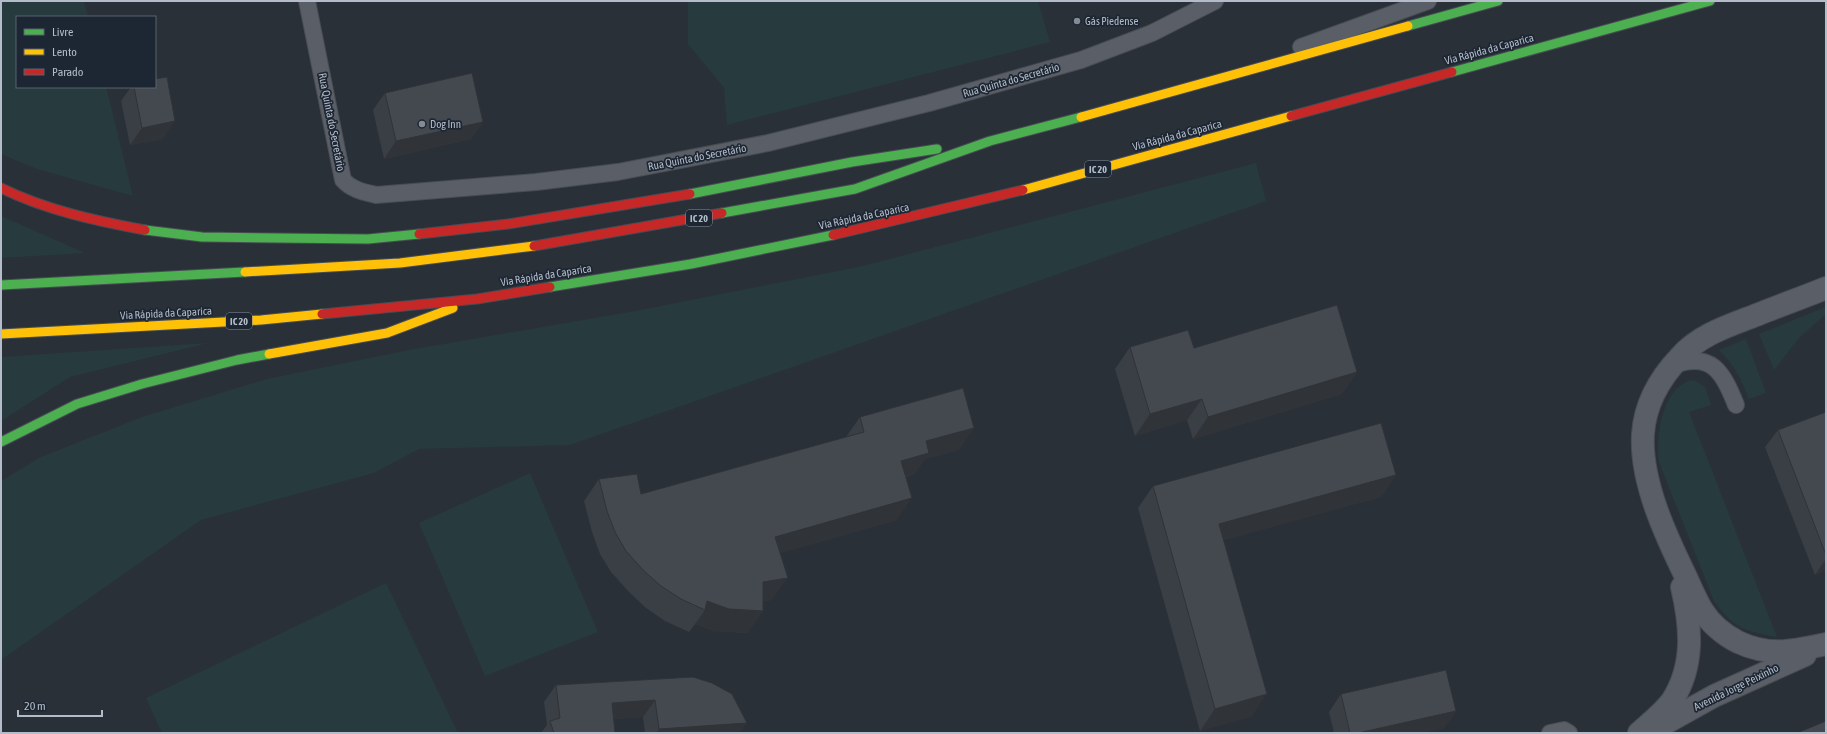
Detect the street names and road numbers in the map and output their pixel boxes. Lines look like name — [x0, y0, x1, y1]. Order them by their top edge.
street label: Via Rápida da Caparica — [1443, 31, 1535, 67]
street label: Rua Quinta do Secretário — [961, 60, 1061, 100]
street label: Rua Quinta do Secretário — [317, 72, 347, 172]
street label: Via Rápida da Caparica — [1131, 117, 1223, 153]
street label: Rua Quinta do Secretário — [647, 142, 747, 172]
road number: IC 20 — [1085, 161, 1111, 177]
street label: Via Rápida da Caparica — [818, 201, 910, 231]
road number: IC 20 — [686, 210, 712, 226]
street label: Via Rápida da Caparica — [500, 262, 592, 288]
street label: Via Rápida da Caparica — [120, 305, 212, 321]
road number: IC 20 — [226, 313, 252, 329]
street label: Avenida Jorge Peixinho — [1692, 661, 1780, 713]

